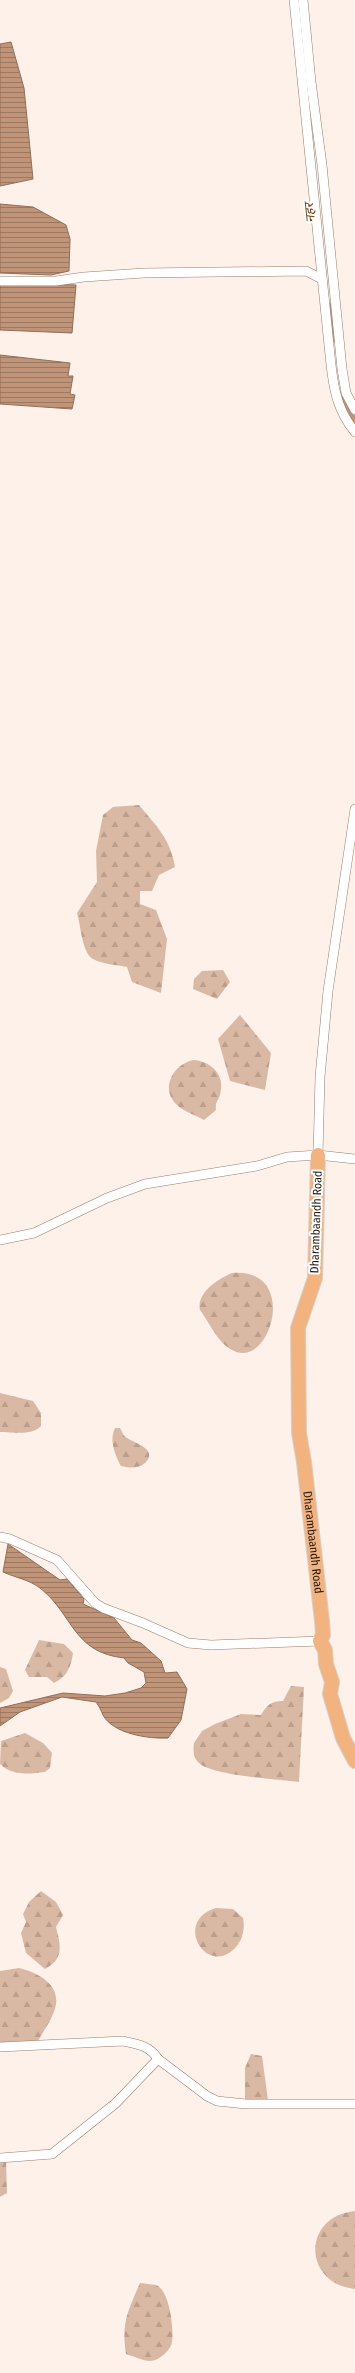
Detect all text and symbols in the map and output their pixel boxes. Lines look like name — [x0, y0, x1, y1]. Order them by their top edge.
water label: नहर — [301, 200, 318, 223]
street label: Dharambaandh Road — [307, 1170, 325, 1274]
street label: Dharambaandh Road — [300, 1490, 326, 1594]

